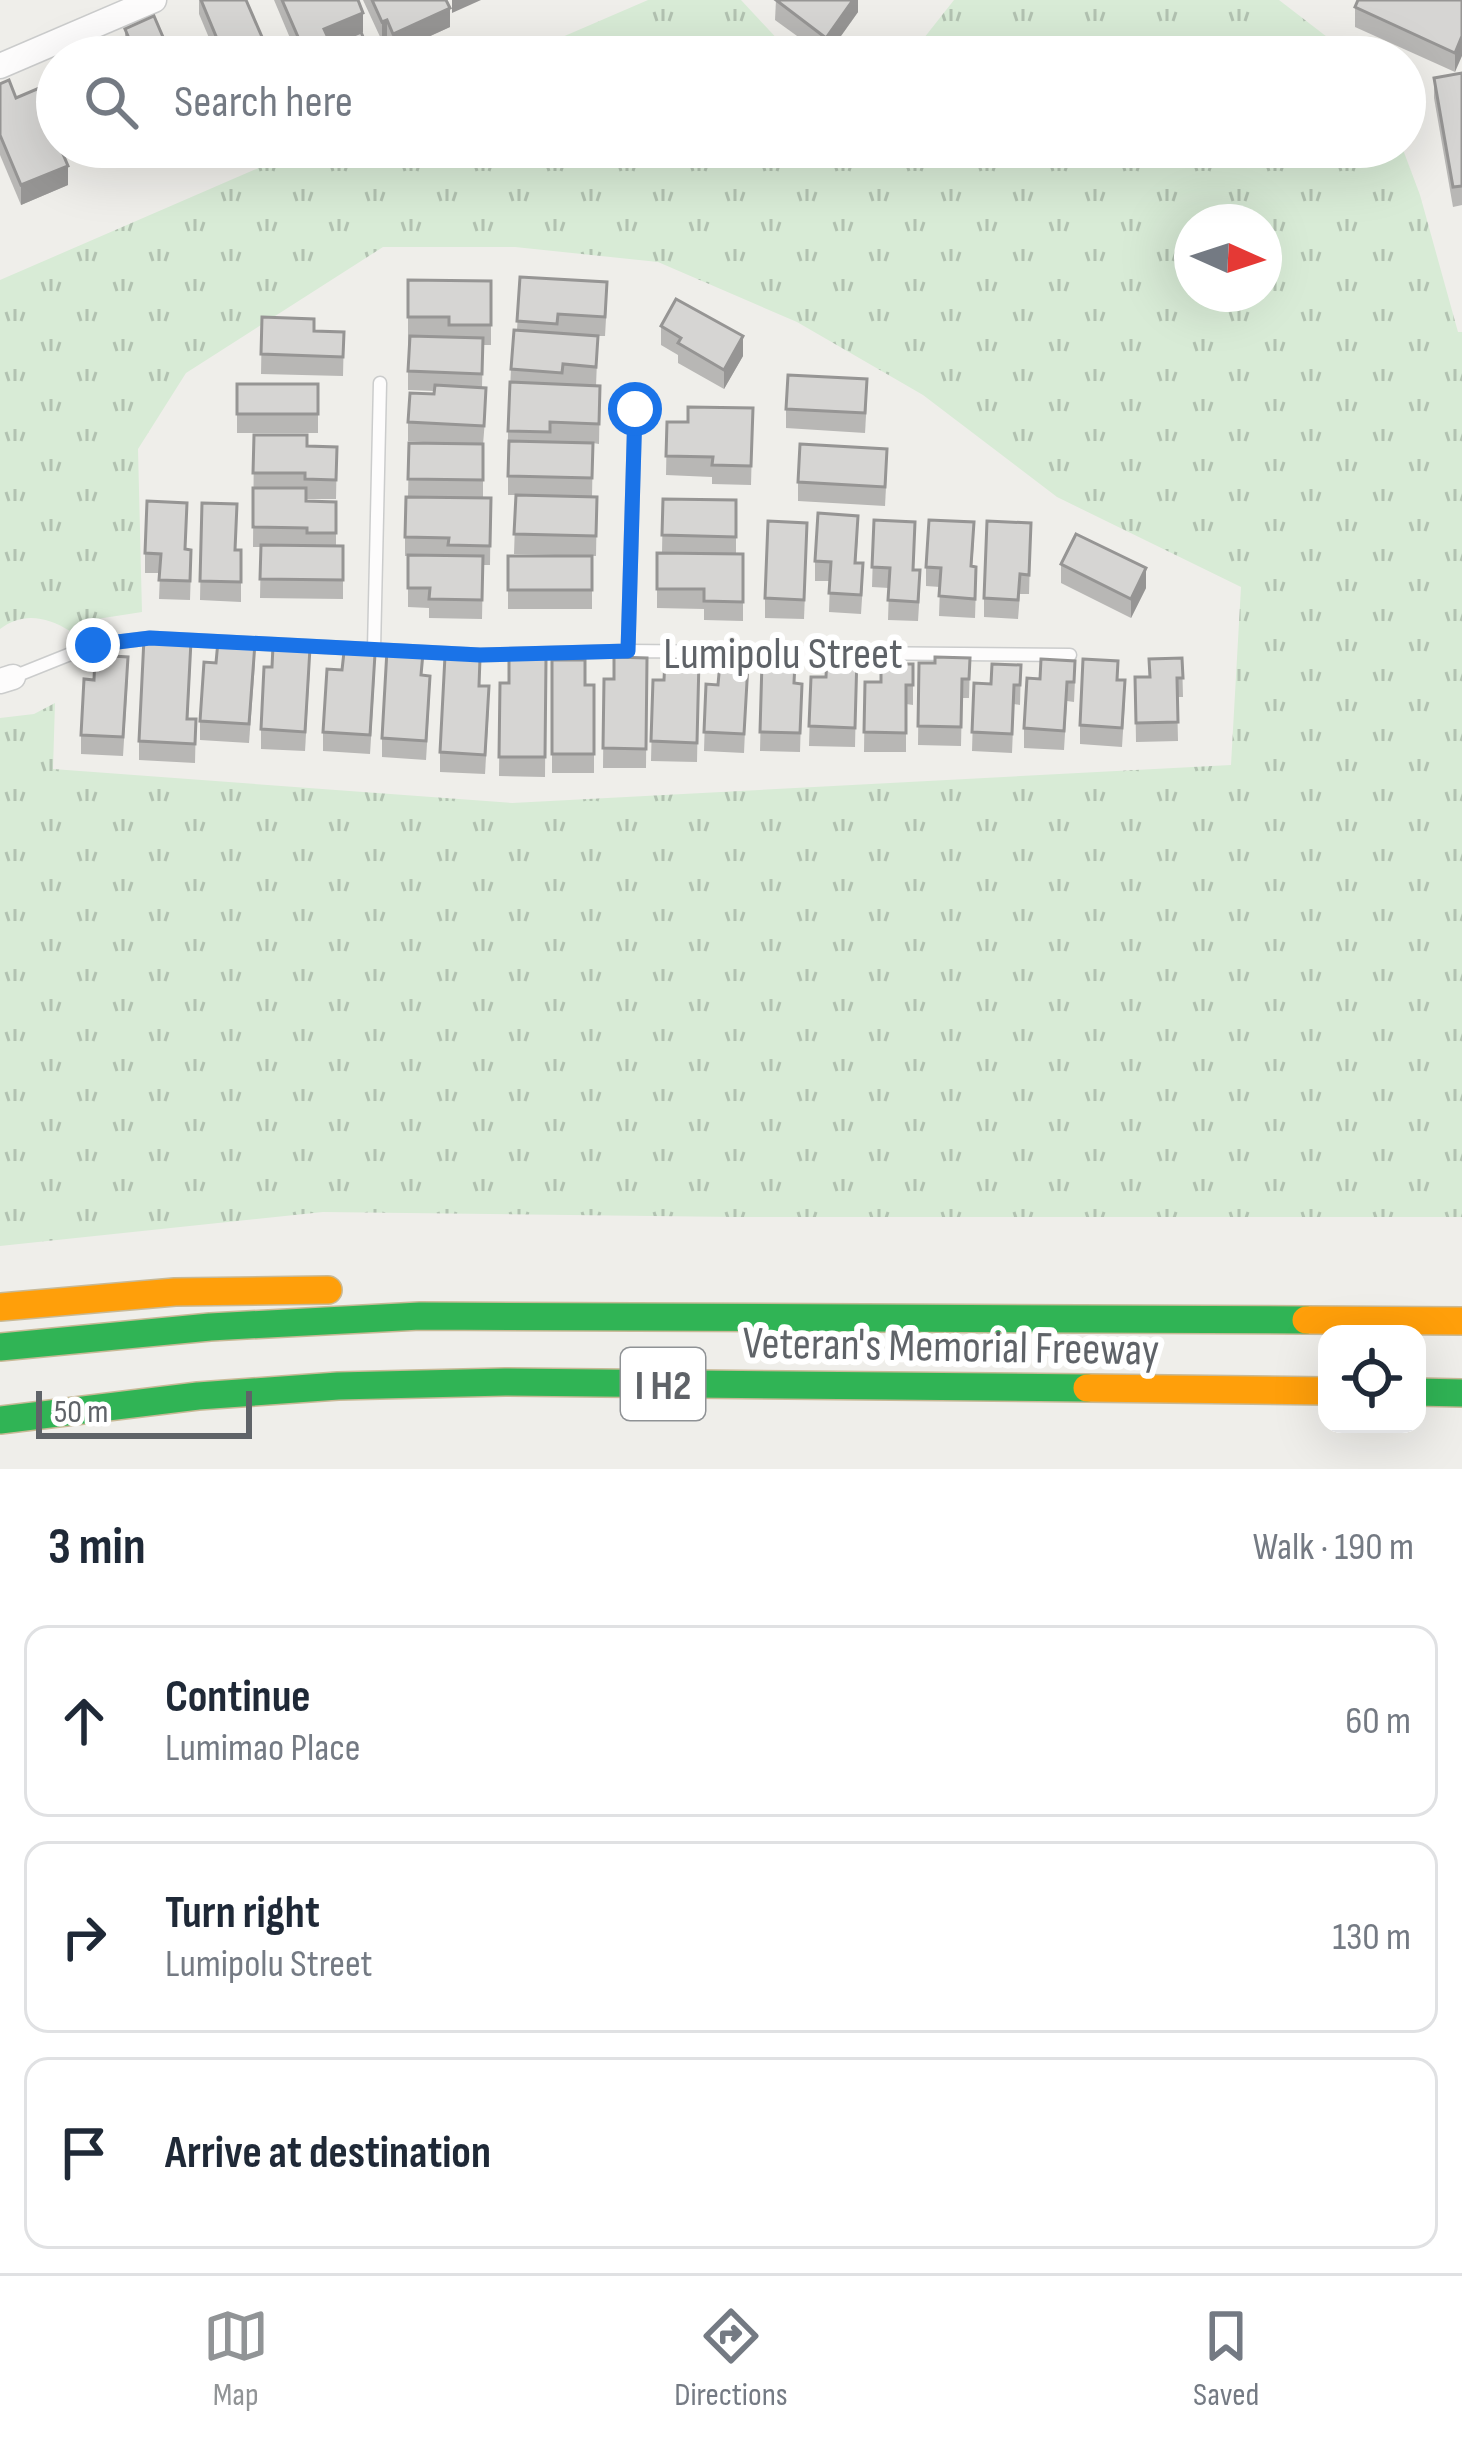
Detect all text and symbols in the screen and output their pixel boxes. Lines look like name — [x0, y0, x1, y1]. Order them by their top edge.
search box — [36, 36, 1426, 168]
icon: search — [78, 69, 144, 135]
text: Search here — [174, 75, 353, 130]
north arrow — [1174, 204, 1282, 312]
route start — [608, 382, 662, 436]
route end — [66, 618, 120, 672]
street label: Lumipolu Street — [663, 627, 903, 682]
street label: Veteran's Memorial Freeway — [742, 1316, 1160, 1379]
map controls — [1318, 1325, 1426, 1433]
button: locate — [1318, 1325, 1426, 1433]
road number: I H2 — [621, 1348, 705, 1420]
scale bar — [36, 1385, 252, 1438]
text: 50 m — [54, 1392, 108, 1432]
text: 3 min — [48, 1517, 146, 1578]
text: Walk · 190 m — [1253, 1524, 1414, 1571]
text: Continue — [165, 1670, 311, 1725]
icon: ahead — [51, 1688, 117, 1754]
text: 60 m — [1345, 1698, 1411, 1745]
text: Lumimao Place — [165, 1725, 360, 1772]
text: Turn right — [165, 1886, 320, 1941]
icon: right — [51, 1904, 117, 1970]
text: 130 m — [1332, 1914, 1411, 1961]
text: Lumipolu Street — [165, 1941, 372, 1988]
icon: arrive — [51, 2120, 117, 2186]
text: Arrive at destination — [165, 2126, 491, 2181]
tab: Map — [203, 2303, 269, 2415]
tab: Directions — [674, 2303, 788, 2415]
tab: Saved — [1193, 2303, 1259, 2415]

